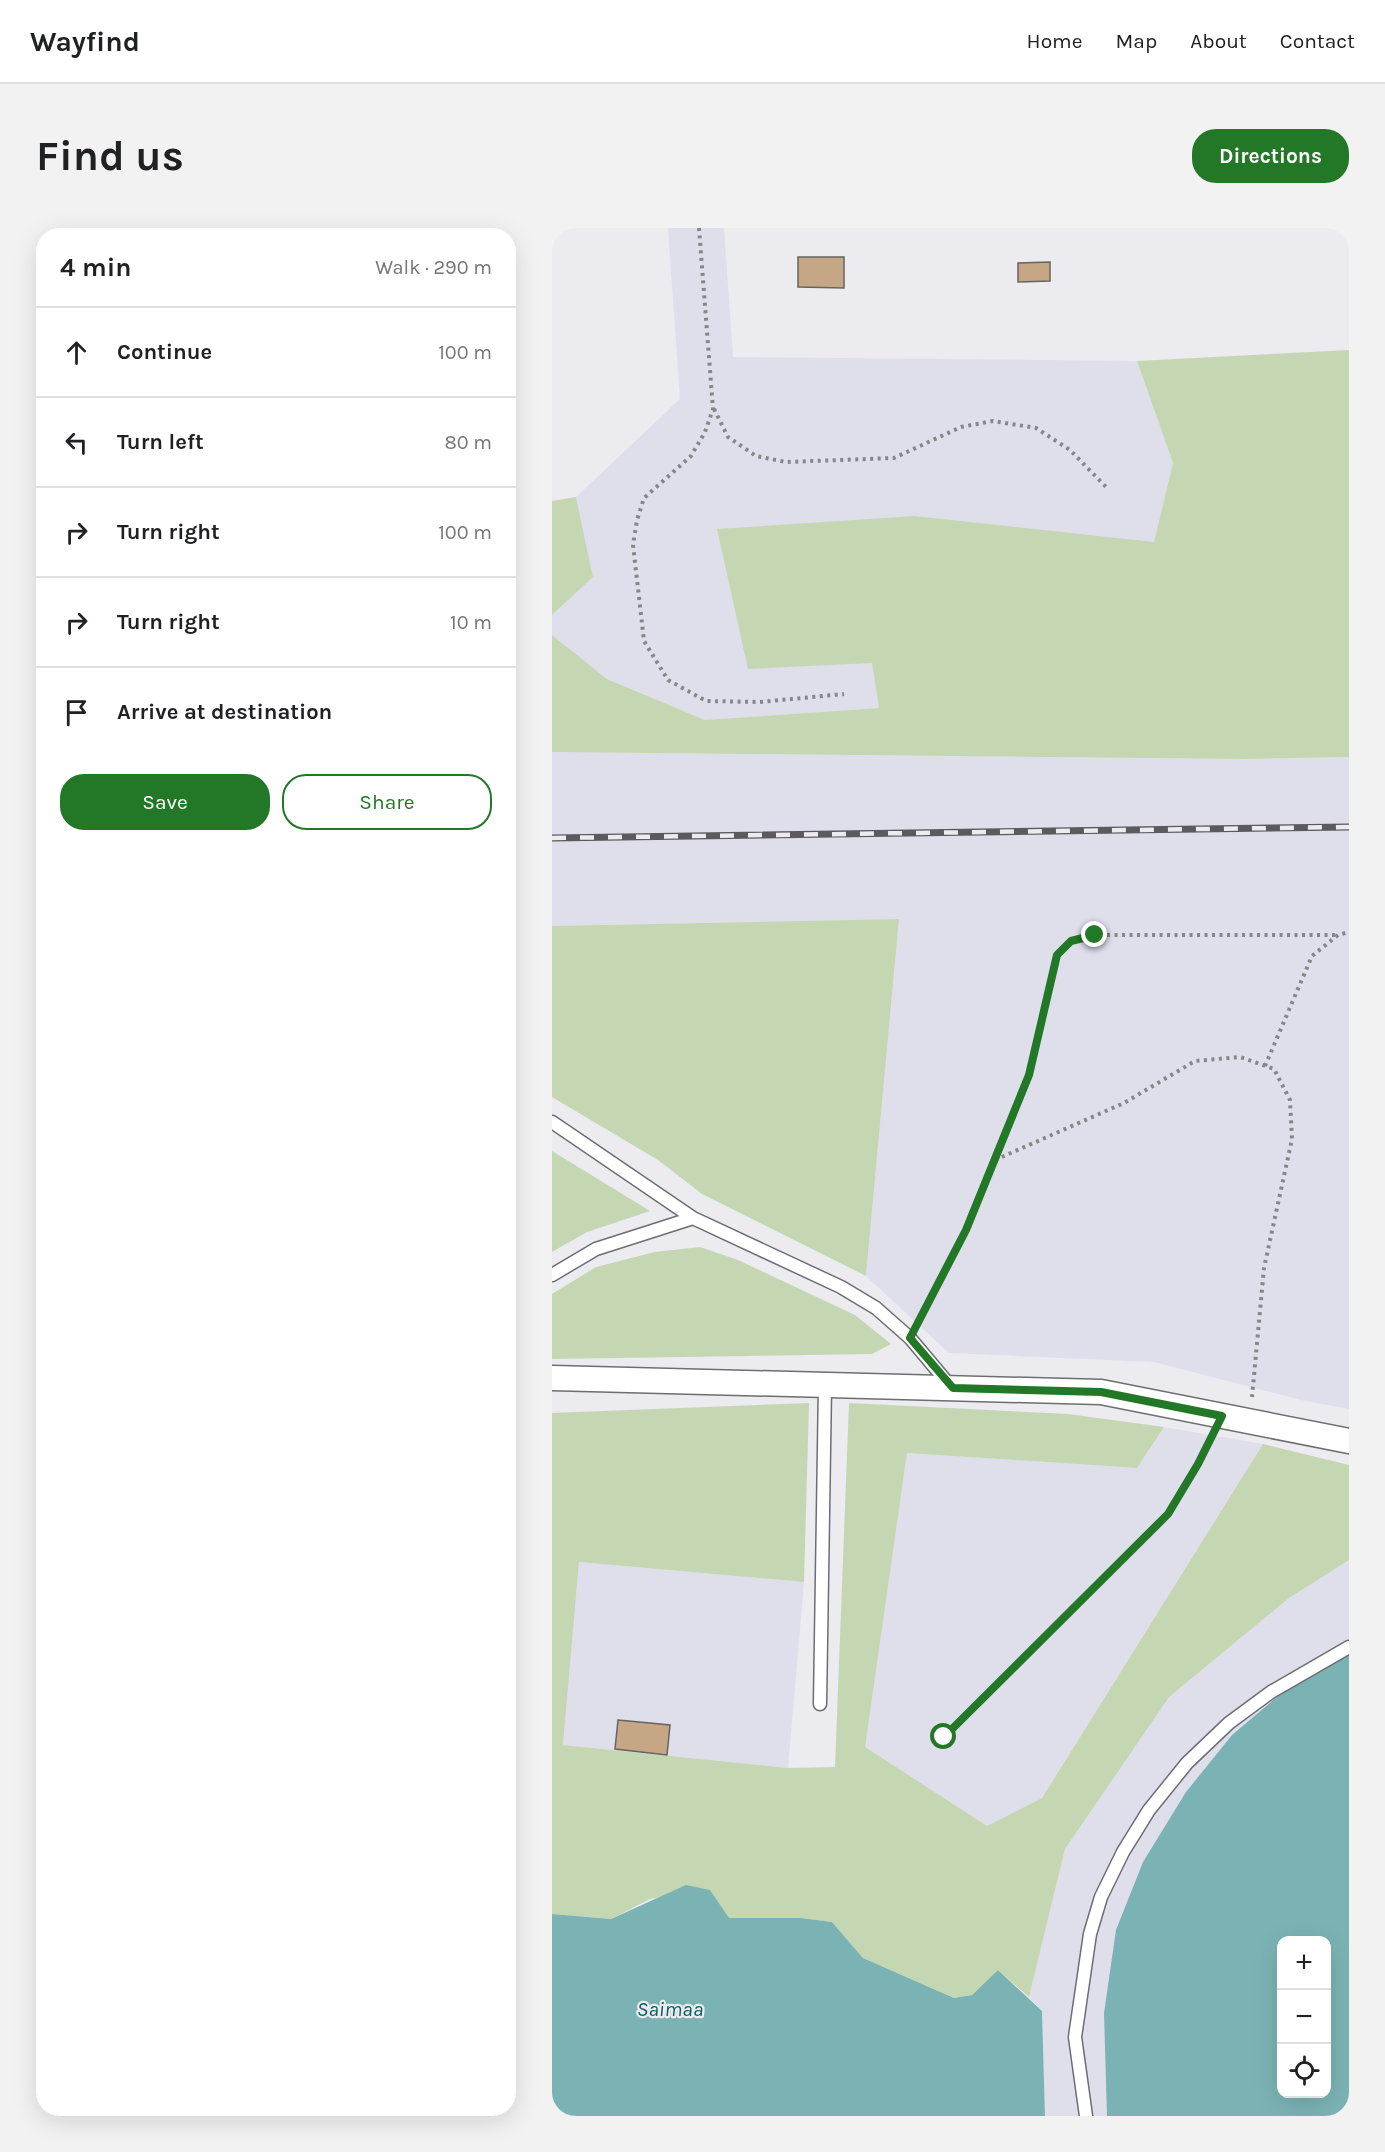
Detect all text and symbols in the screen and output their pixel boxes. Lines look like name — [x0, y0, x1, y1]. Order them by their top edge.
text: Wayfind — [30, 25, 140, 58]
text: Home — [1027, 29, 1083, 53]
text: Map — [1116, 29, 1157, 53]
text: About — [1190, 29, 1247, 53]
text: Contact — [1280, 29, 1355, 53]
button: Directions — [1192, 129, 1349, 183]
text: Find us — [36, 131, 184, 181]
text: 4 min — [60, 252, 131, 283]
text: Walk · 290 m — [375, 256, 492, 279]
icon: ahead — [60, 336, 93, 369]
text: Continue — [117, 339, 212, 365]
text: 100 m — [438, 341, 492, 364]
icon: left — [60, 426, 93, 459]
text: Turn left — [117, 429, 204, 455]
text: 80 m — [444, 431, 492, 454]
icon: right — [60, 516, 93, 549]
text: Turn right — [117, 519, 220, 545]
text: 100 m — [438, 521, 492, 544]
icon: right — [60, 606, 93, 639]
text: Turn right — [117, 609, 220, 635]
text: 10 m — [450, 611, 492, 634]
icon: arrive — [60, 696, 93, 729]
text: Arrive at destination — [117, 699, 332, 725]
button: Save — [60, 774, 270, 830]
button: Share — [282, 774, 492, 830]
route end — [1081, 921, 1107, 947]
route start — [930, 1723, 956, 1749]
map controls — [1277, 1936, 1331, 2098]
button: + — [1277, 1936, 1331, 1990]
button: − — [1277, 1990, 1331, 2044]
water label: Saimaa — [637, 1997, 703, 2021]
button: locate — [1277, 2044, 1331, 2098]

